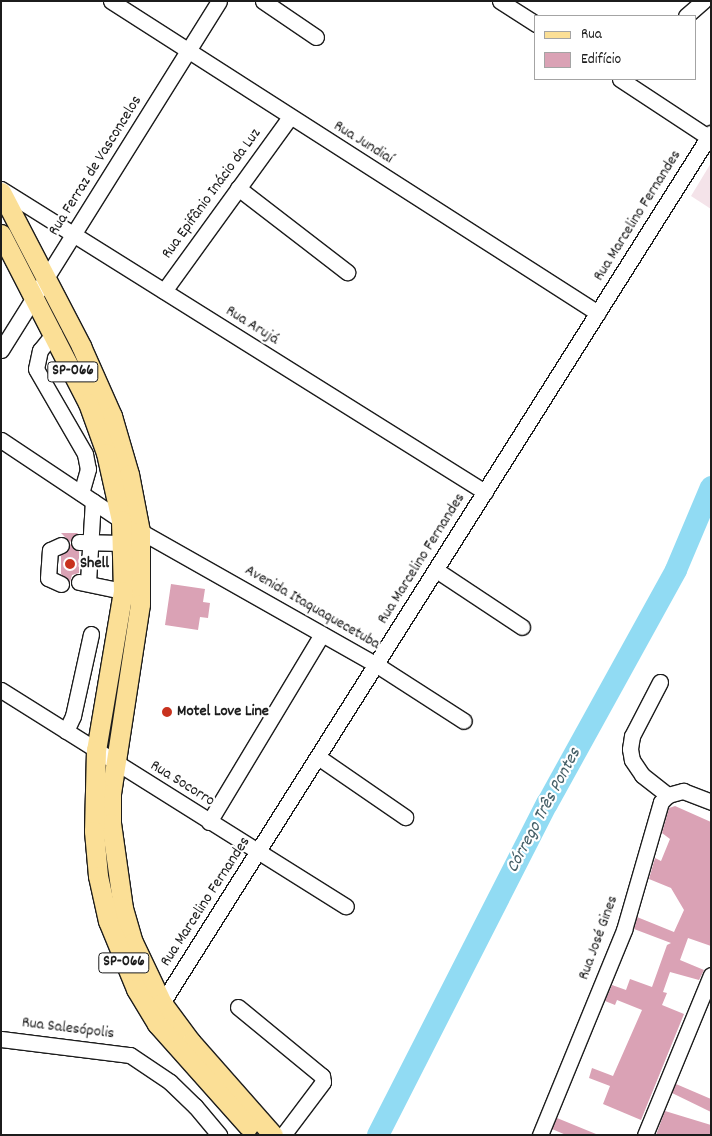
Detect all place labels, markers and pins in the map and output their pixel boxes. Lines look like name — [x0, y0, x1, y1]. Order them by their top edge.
place label: Shell — [80, 554, 109, 574]
marker: Shell — [64, 558, 76, 570]
place label: Motel Love Line — [177, 702, 269, 722]
marker: Motel Love Line — [161, 706, 173, 718]

